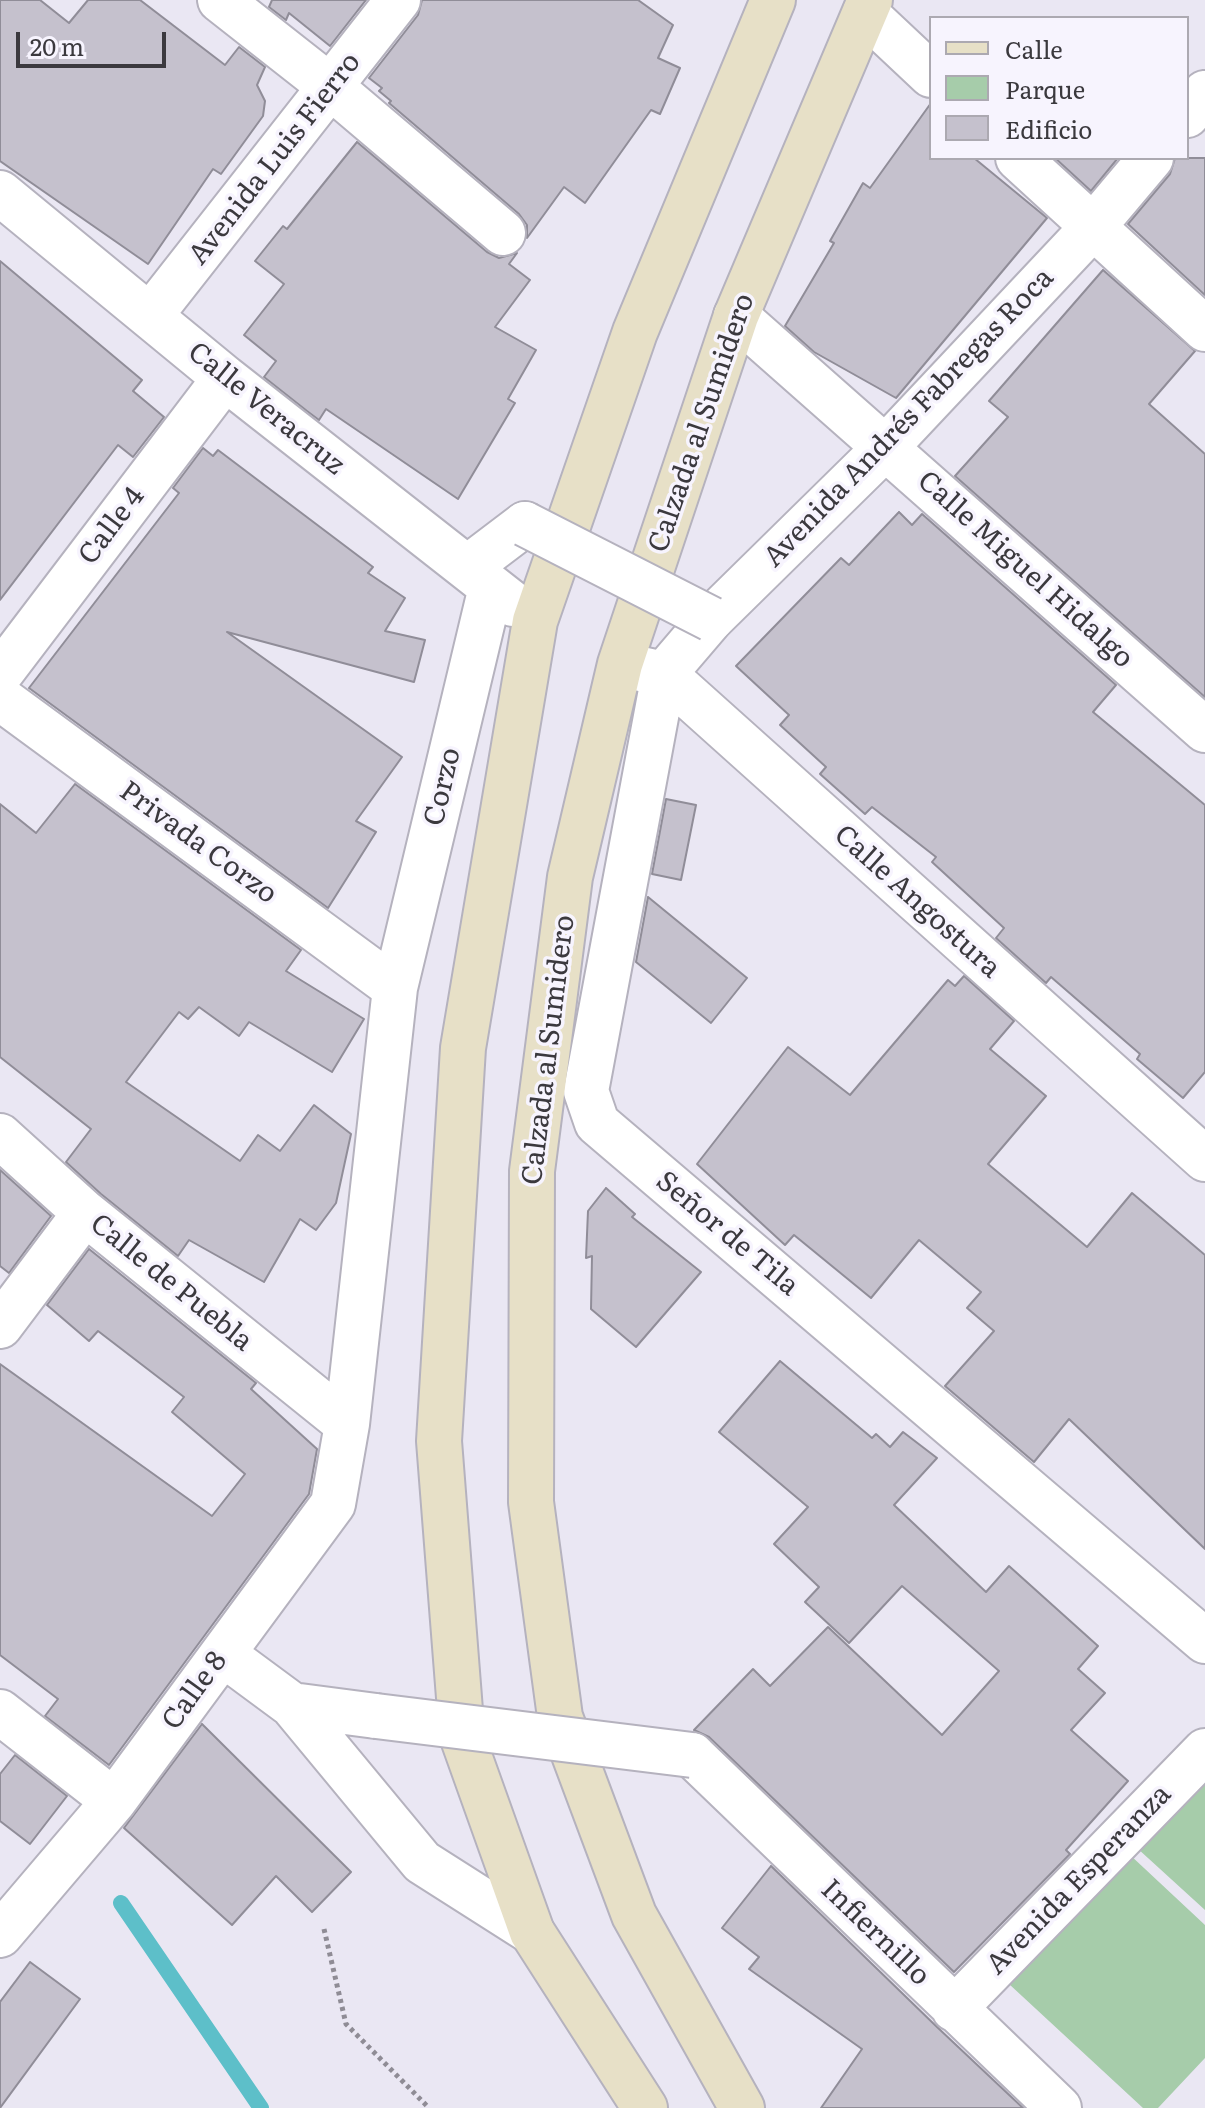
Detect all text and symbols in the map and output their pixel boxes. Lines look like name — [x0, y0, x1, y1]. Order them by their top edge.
scale bar — [20, 16, 170, 66]
legend — [929, 16, 1189, 160]
text: 20 m — [30, 28, 84, 63]
text: Calle — [1005, 31, 1063, 66]
street label: Avenida Luis Fierro — [182, 46, 368, 272]
text: Parque — [1005, 71, 1085, 106]
text: Edificio — [1005, 111, 1092, 146]
street label: Avenida Andrés Fabregas Roca — [757, 262, 1061, 574]
street label: Calzada al Sumidero — [642, 289, 762, 557]
street label: Calle Veracruz — [181, 336, 351, 482]
street label: Calle Miguel Hidalgo — [910, 464, 1140, 676]
street label: Calle 4 — [72, 481, 152, 571]
street label: Corzo — [418, 745, 468, 829]
street label: Privada Corzo — [113, 775, 283, 911]
street label: Calle Angostura — [827, 819, 1007, 985]
street label: Calzada al Sumidero — [516, 913, 582, 1187]
street label: Señor de Tila — [649, 1165, 805, 1303]
street label: Calle de Puebla — [83, 1207, 259, 1359]
street label: Calle 8 — [155, 1645, 235, 1737]
street label: Avenida Esperanza — [980, 1778, 1178, 1982]
street label: Infiernillo — [814, 1873, 936, 1993]

